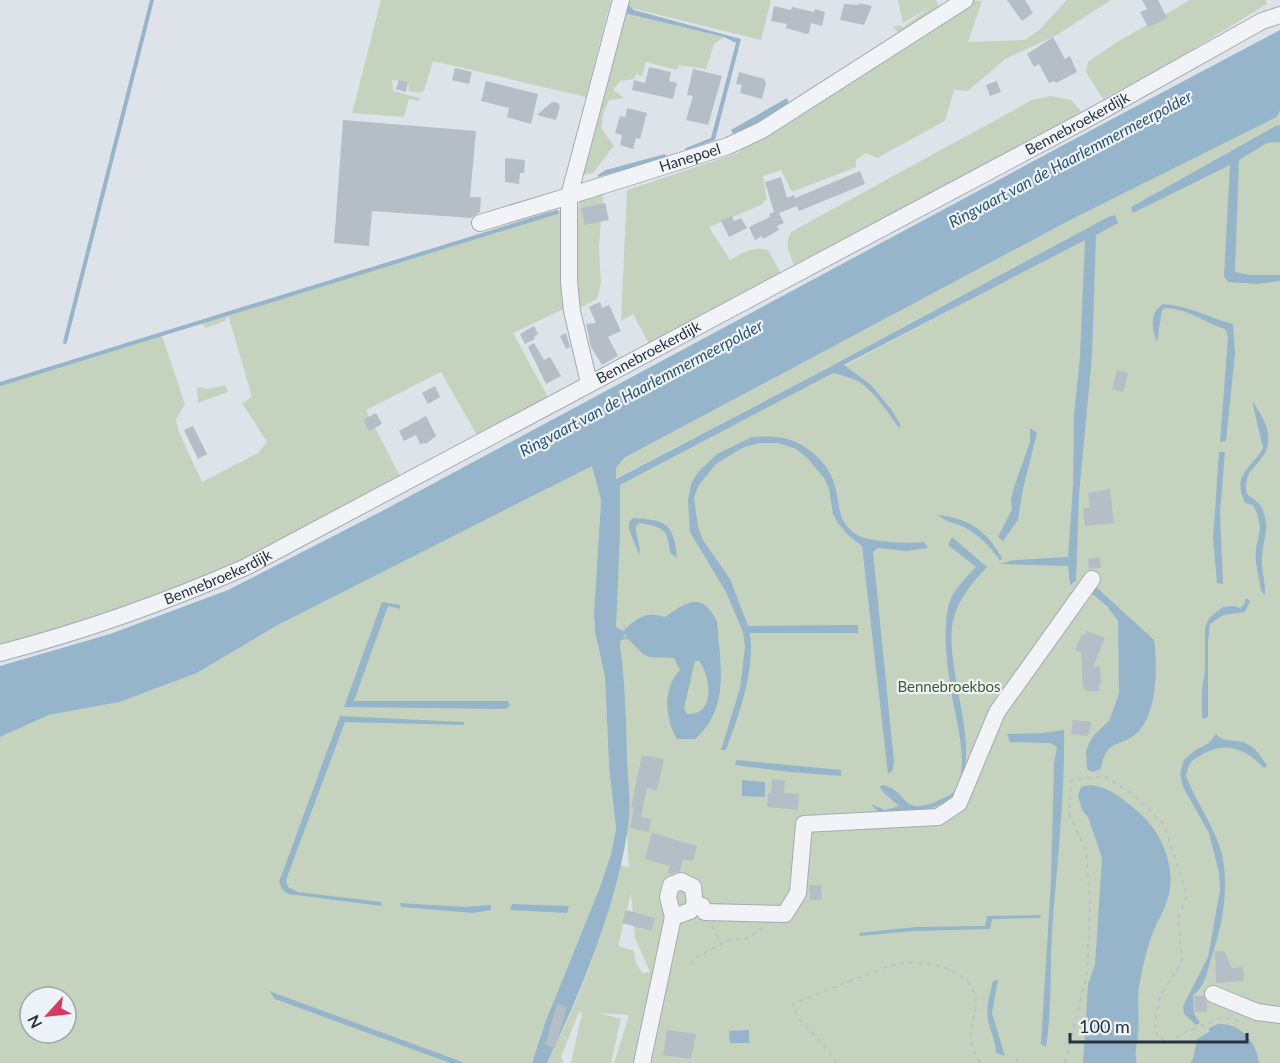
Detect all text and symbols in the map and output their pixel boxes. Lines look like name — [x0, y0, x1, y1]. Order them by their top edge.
water label: Ringvaart van de Haarlemmermeerpolder — [945, 86, 1195, 231]
street label: Bennebroekerdijk — [1022, 87, 1132, 158]
street label: Hanepoel — [657, 139, 723, 175]
water label: Ringvaart van de Haarlemmermeerpolder — [516, 315, 766, 460]
street label: Bennebroekerdijk — [593, 316, 704, 387]
street label: Bennebroekerdijk — [161, 545, 275, 608]
park label: Bennebroekbos — [897, 677, 1001, 695]
north arrow — [18, 985, 78, 1045]
scale bar — [1070, 1006, 1247, 1044]
text: N — [23, 1012, 45, 1032]
text: 100 m — [1079, 1015, 1130, 1037]

